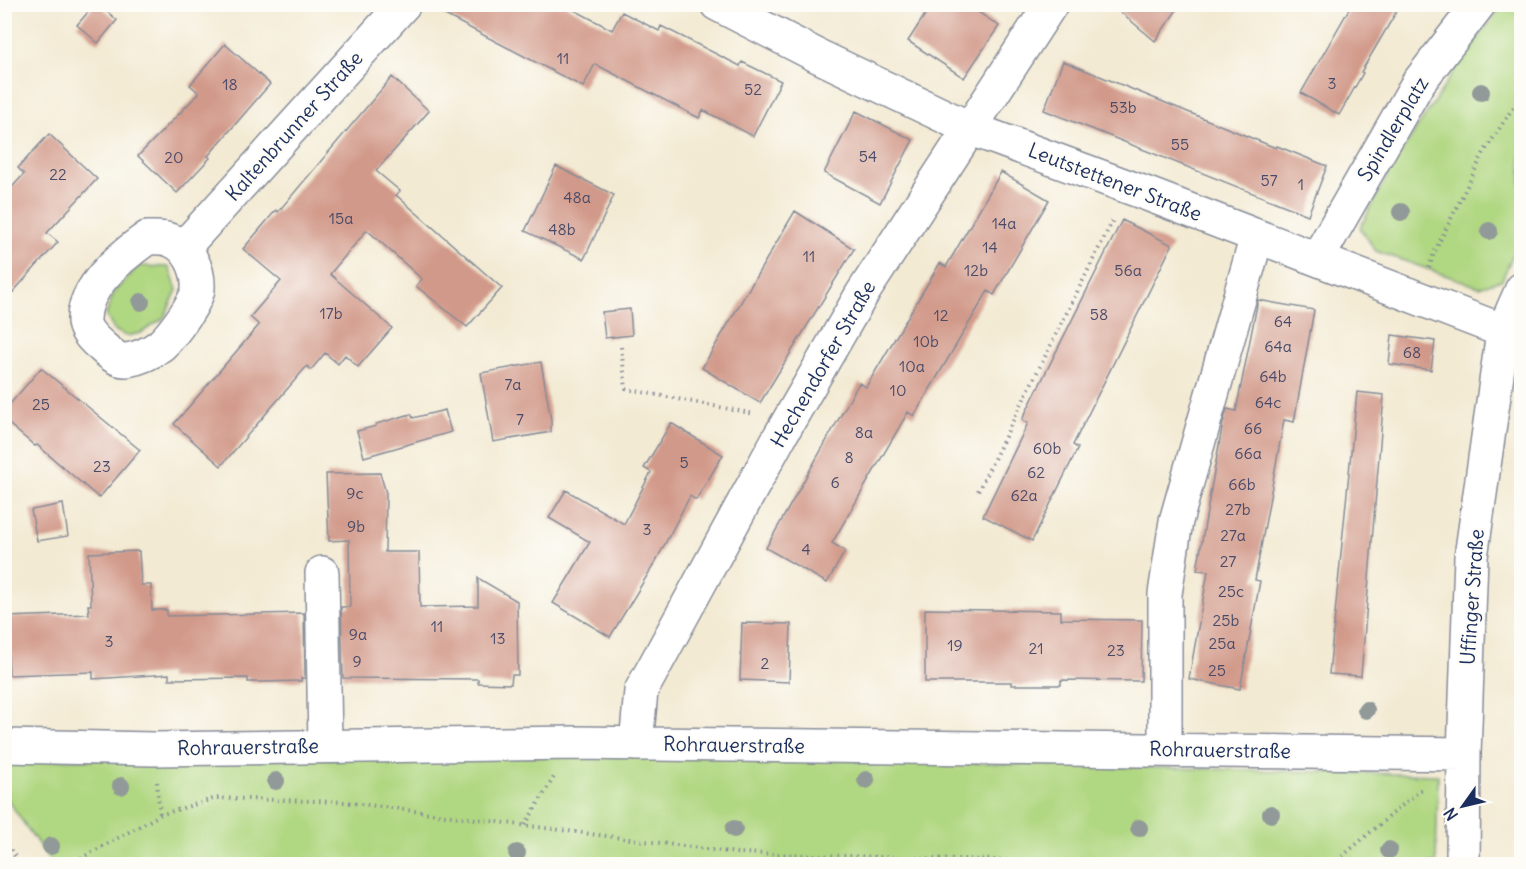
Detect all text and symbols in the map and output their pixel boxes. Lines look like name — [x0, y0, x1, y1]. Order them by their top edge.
street label: Kaltenbrunner Straße — [220, 45, 368, 206]
house number: 11 — [557, 48, 569, 68]
street label: Spindlerplatz — [1352, 72, 1434, 185]
house number: 3 — [1327, 73, 1337, 93]
house number: 18 — [222, 74, 238, 94]
house number: 52 — [744, 79, 762, 99]
house number: 53b — [1109, 97, 1137, 117]
house number: 55 — [1171, 134, 1189, 154]
street label: Leutstettener Straße — [1025, 137, 1205, 226]
house number: 54 — [859, 146, 877, 166]
house number: 20 — [164, 147, 184, 167]
house number: 22 — [49, 164, 67, 184]
house number: 57 — [1260, 170, 1278, 190]
house number: 1 — [1298, 174, 1304, 194]
house number: 48a — [563, 187, 591, 207]
house number: 15a — [329, 208, 353, 228]
house number: 14a — [992, 213, 1016, 233]
house number: 48b — [548, 219, 576, 239]
house number: 14 — [982, 237, 998, 257]
house number: 11 — [803, 246, 815, 266]
house number: 12b — [964, 260, 988, 280]
house number: 56a — [1114, 260, 1142, 280]
street label: Hechendorfer Straße — [765, 276, 881, 452]
house number: 17b — [319, 303, 343, 323]
house number: 58 — [1090, 304, 1108, 324]
house number: 12 — [933, 305, 949, 325]
house number: 64 — [1274, 311, 1292, 331]
house number: 10b — [913, 331, 939, 351]
house number: 64a — [1264, 336, 1292, 356]
house number: 68 — [1403, 342, 1421, 362]
house number: 10a — [899, 356, 925, 376]
house number: 64b — [1259, 366, 1287, 386]
house number: 7a — [505, 374, 521, 394]
house number: 10 — [890, 380, 906, 400]
house number: 64c — [1255, 392, 1281, 412]
house number: 25 — [32, 394, 50, 414]
house number: 7 — [516, 409, 524, 429]
house number: 66 — [1244, 418, 1262, 438]
house number: 8a — [855, 422, 873, 442]
house number: 60b — [1033, 438, 1061, 458]
house number: 66a — [1234, 443, 1262, 463]
house number: 8 — [844, 447, 854, 467]
house number: 5 — [679, 452, 689, 472]
house number: 23 — [93, 456, 111, 476]
house number: 62 — [1027, 462, 1045, 482]
house number: 6 — [830, 472, 840, 492]
house number: 66b — [1228, 474, 1256, 494]
house number: 9c — [346, 483, 364, 503]
house number: 62a — [1010, 485, 1038, 505]
house number: 27b — [1225, 499, 1251, 519]
house number: 9b — [347, 516, 365, 536]
house number: 3 — [642, 519, 652, 539]
house number: 27a — [1220, 525, 1246, 545]
street label: Uffinger Straße — [1454, 528, 1489, 666]
house number: 4 — [801, 539, 811, 559]
house number: 27 — [1220, 551, 1236, 571]
house number: 25c — [1218, 581, 1244, 601]
house number: 25b — [1213, 610, 1240, 630]
house number: 11 — [431, 616, 443, 636]
house number: 9a — [349, 624, 367, 644]
house number: 13 — [490, 628, 506, 648]
house number: 3 — [104, 631, 114, 651]
house number: 25a — [1208, 633, 1236, 653]
house number: 19 — [947, 635, 963, 655]
house number: 21 — [1028, 638, 1044, 658]
house number: 23 — [1107, 640, 1125, 660]
house number: 9 — [352, 651, 362, 671]
house number: 2 — [761, 653, 770, 673]
house number: 25 — [1208, 660, 1226, 680]
street label: Rohrauerstraße — [663, 731, 805, 758]
street label: Rohrauerstraße — [177, 733, 319, 760]
street label: Rohrauerstraße — [1149, 736, 1291, 763]
north arrow — [1433, 776, 1493, 836]
text: N — [1439, 804, 1462, 825]

